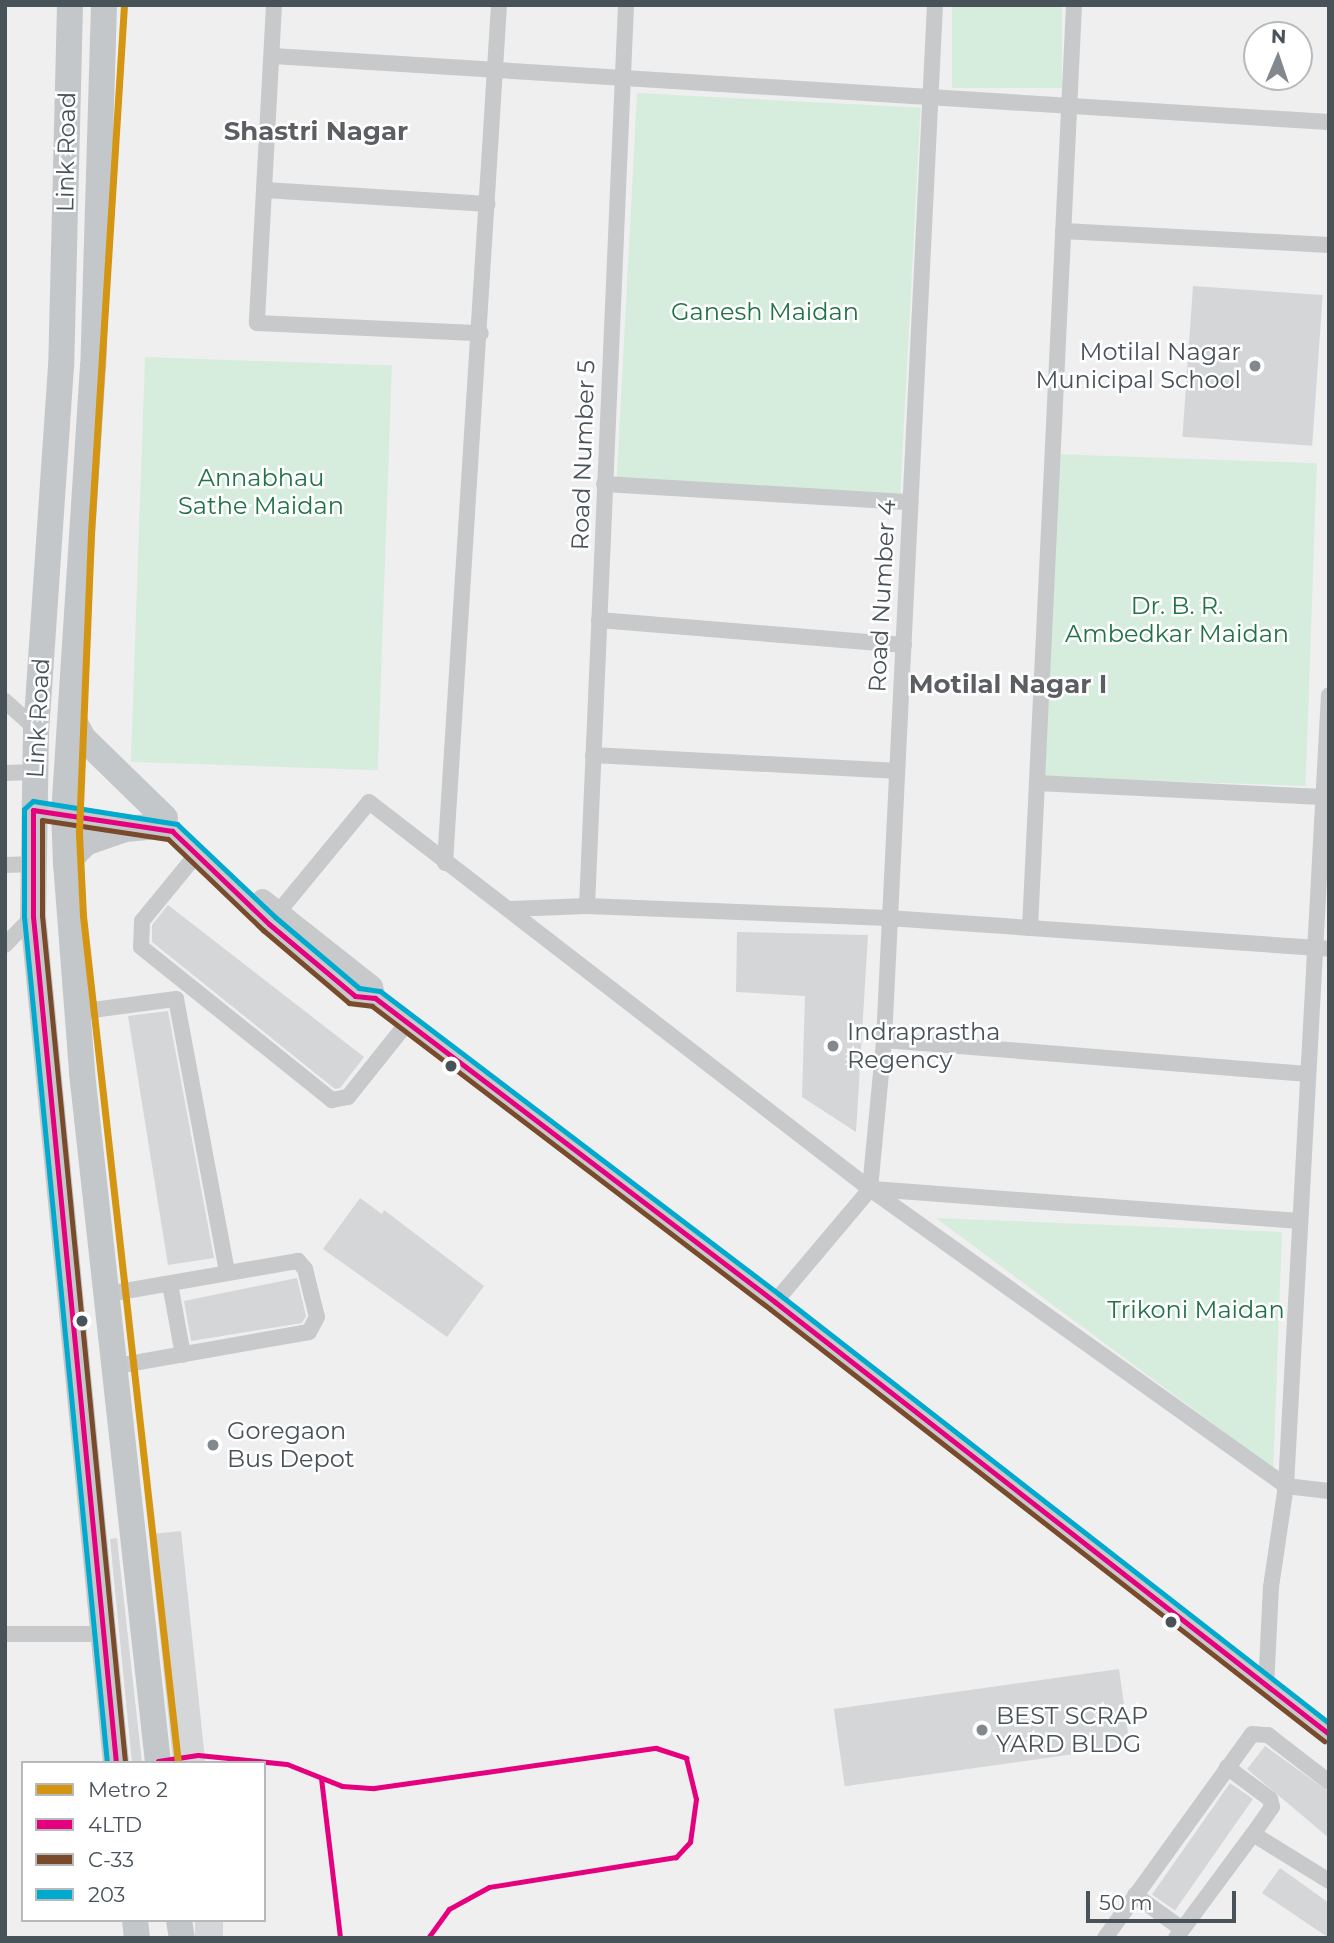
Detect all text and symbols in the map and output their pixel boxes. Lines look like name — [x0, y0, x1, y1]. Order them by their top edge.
north arrow — [1243, 21, 1313, 91]
text: N — [1271, 25, 1287, 48]
street label: Link Road — [51, 92, 81, 212]
district label: Shastri Nagar — [224, 116, 408, 148]
park label: Ganesh Maidan — [671, 298, 859, 326]
place label: Motilal Nagar Municipal School — [1036, 338, 1241, 394]
marker: Motilal Nagar Municipal School — [1247, 358, 1263, 374]
street label: Road Number 5 — [565, 359, 601, 551]
park label: Annabhau Sathe Maidan — [178, 464, 344, 520]
street label: Road Number 4 — [863, 499, 901, 693]
park label: Dr. B. R. Ambedkar Maidan — [1065, 592, 1289, 648]
street label: Link Road — [20, 657, 56, 779]
district label: Motilal Nagar I — [909, 669, 1107, 701]
place label: Indraprastha Regency — [847, 1018, 1000, 1074]
marker: Indraprastha Regency — [825, 1038, 841, 1054]
unlabelled marker — [444, 1059, 458, 1073]
park label: Trikoni Maidan — [1107, 1296, 1285, 1324]
unlabelled marker — [75, 1314, 89, 1328]
place label: Goregaon Bus Depot — [227, 1417, 355, 1473]
marker: Goregaon Bus Depot — [205, 1437, 221, 1453]
unlabelled marker — [1164, 1615, 1178, 1629]
place label: BEST SCRAP YARD BLDG — [996, 1702, 1148, 1758]
marker: BEST SCRAP YARD BLDG — [974, 1722, 990, 1738]
legend — [21, 1761, 266, 1922]
text: Metro 2 — [88, 1777, 168, 1802]
text: 4LTD — [88, 1812, 142, 1837]
text: C-33 — [88, 1847, 134, 1872]
scale bar — [1089, 1876, 1240, 1920]
text: 203 — [88, 1882, 125, 1907]
text: 50 m — [1099, 1890, 1153, 1915]

